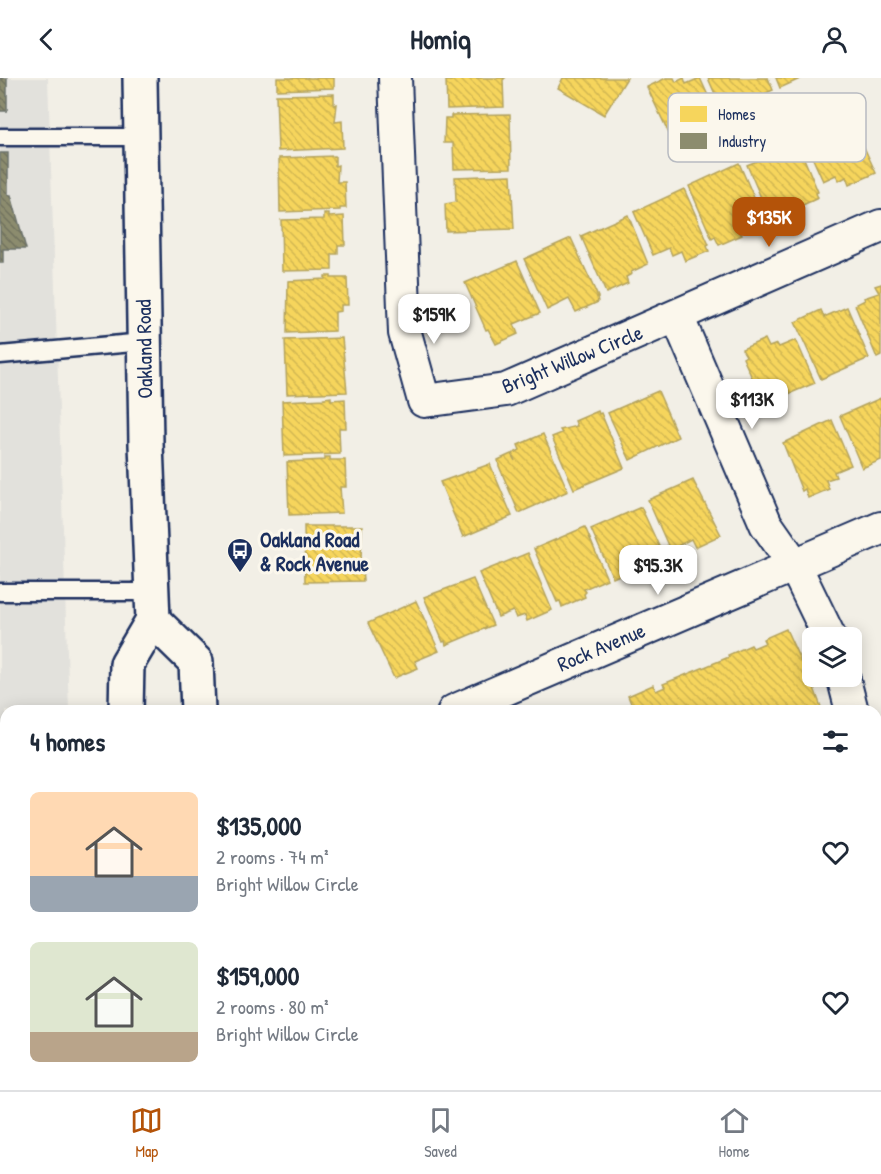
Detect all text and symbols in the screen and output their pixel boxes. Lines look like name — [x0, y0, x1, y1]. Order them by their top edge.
text: Homiq — [410, 21, 471, 57]
icon: back — [30, 23, 63, 56]
icon: person — [818, 23, 851, 56]
legend — [668, 93, 866, 162]
text: Homes — [718, 103, 755, 125]
text: Industry — [718, 130, 766, 152]
pin: $135K — [727, 197, 811, 248]
text: $135K — [746, 203, 792, 230]
pin: $159K — [392, 294, 476, 345]
street label: Oakland Road — [129, 299, 159, 399]
text: $159K — [412, 300, 456, 327]
street label: Bright Willow Circle — [497, 318, 647, 400]
pin: $113K — [710, 379, 794, 430]
text: $113K — [730, 385, 774, 412]
place label: Oakland Road & Rock Avenue — [260, 525, 370, 578]
bus stop icon: Oakland Road & Rock Avenue — [225, 536, 255, 574]
pin: $95.3K — [609, 545, 707, 596]
text: $95.3K — [633, 551, 683, 578]
street label: Rock Avenue — [553, 615, 649, 679]
map controls — [802, 627, 862, 687]
button: layers — [802, 627, 862, 687]
text: 4 homes — [30, 724, 105, 759]
icon: filters — [819, 725, 852, 758]
text: $135,000 — [216, 808, 301, 843]
icon: home — [78, 816, 150, 888]
icon: heart — [819, 836, 852, 869]
text: 2 rooms · 74 m² — [216, 843, 328, 870]
text: Bright Willow Circle — [216, 870, 359, 897]
text: $159,000 — [216, 958, 299, 993]
icon: home — [78, 966, 150, 1038]
icon: heart — [819, 986, 852, 1019]
text: 2 rooms · 80 m² — [216, 993, 329, 1020]
text: Bright Willow Circle — [216, 1020, 359, 1047]
tab: Map — [130, 1104, 163, 1162]
tab: Saved — [424, 1104, 457, 1162]
tab: Home — [718, 1104, 751, 1162]

